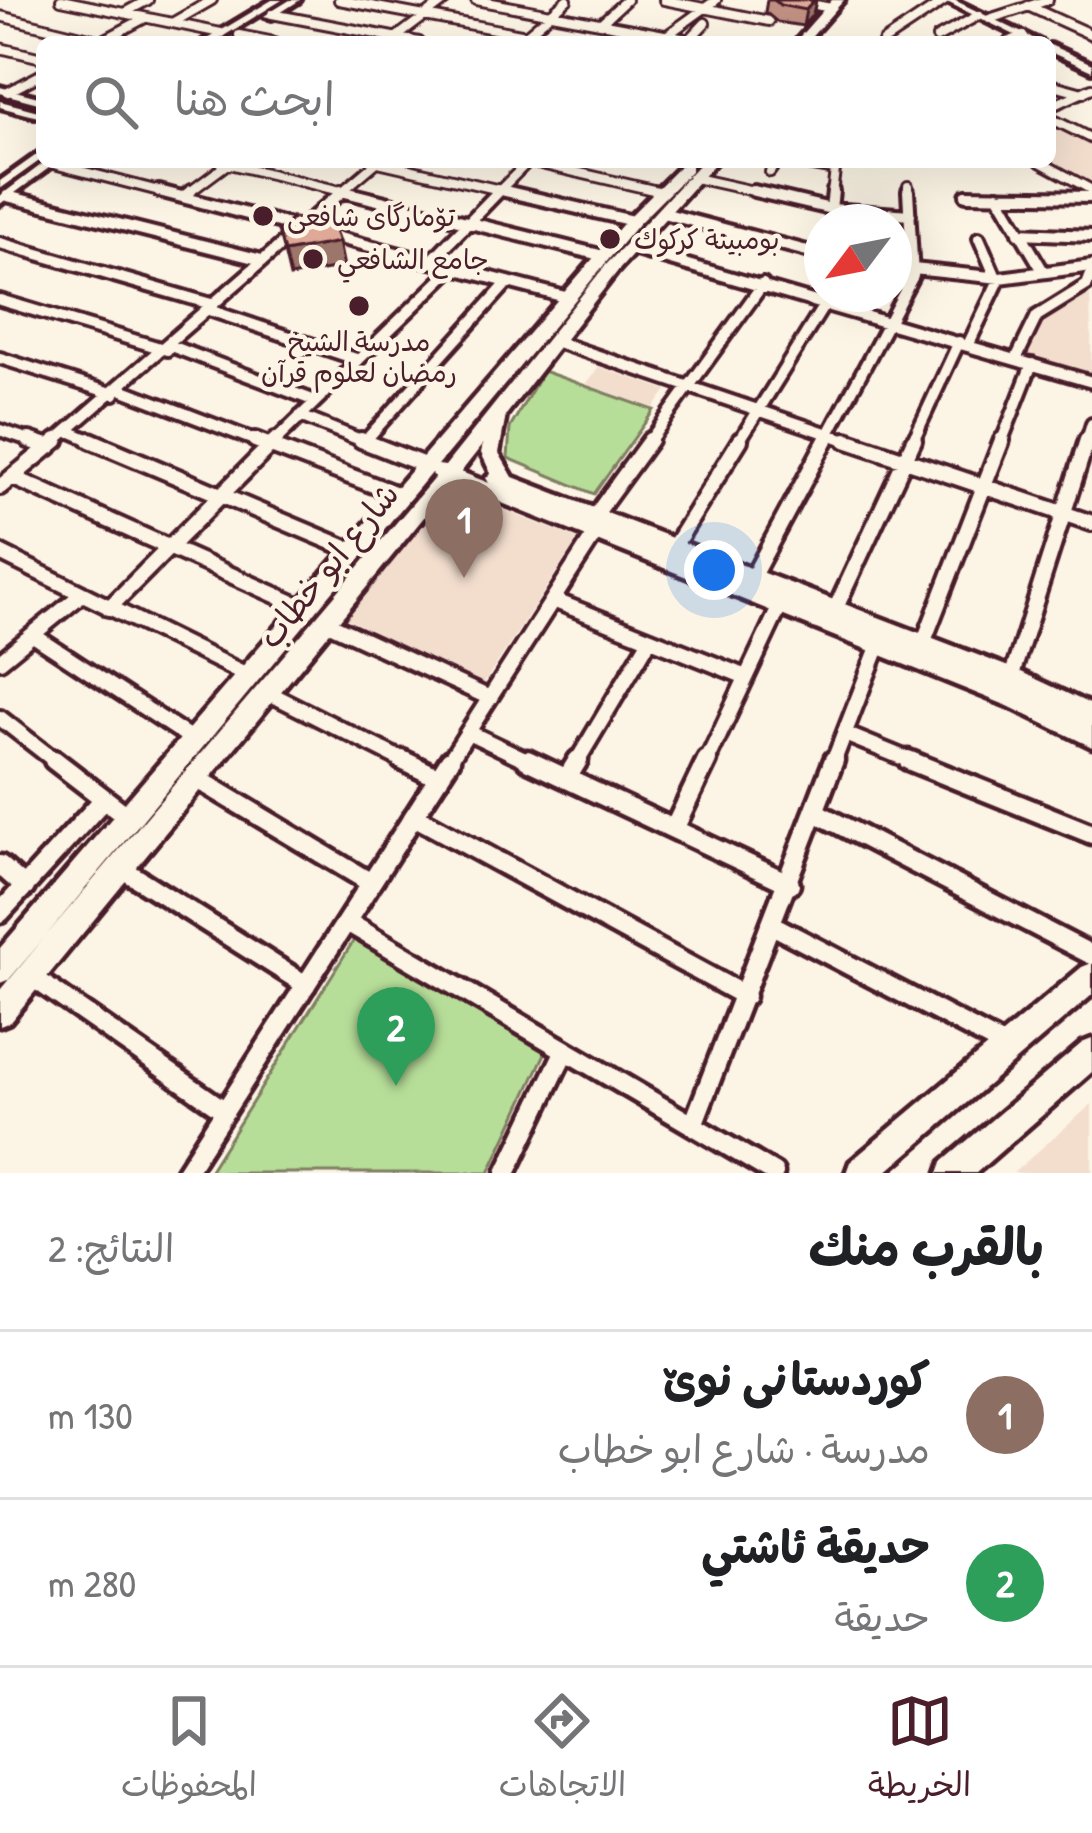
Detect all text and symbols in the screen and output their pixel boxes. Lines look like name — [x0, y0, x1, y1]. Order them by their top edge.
search box — [36, 36, 1056, 168]
text: ابحث هنا — [174, 68, 335, 129]
icon: search — [78, 69, 144, 135]
place label: تۆمارگاى شافعى — [287, 198, 456, 234]
marker: تۆمارگاى شافعى — [250, 203, 276, 229]
north arrow — [804, 204, 912, 312]
place label: بومبينة كركوك — [634, 221, 780, 258]
marker: بومبينة كركوك — [597, 226, 623, 252]
place label: جامع الشافعي — [337, 241, 489, 283]
marker: جامع الشافعي — [300, 246, 326, 272]
marker: مدرسة الشيخ رمضان لعلوم قرآن — [346, 293, 372, 319]
place label: مدرسة الشيخ رمضان لعلوم قرآن — [261, 323, 457, 393]
street label: شارع ابو خطاب — [248, 473, 410, 658]
pin: 1 — [425, 479, 503, 578]
your location — [684, 540, 744, 600]
pin: 2 — [357, 987, 435, 1086]
text: بالقرب منك — [809, 1212, 1044, 1281]
text: النتائج: 2 — [48, 1221, 174, 1274]
text: کوردستانی نوێ — [663, 1348, 930, 1409]
text: 130 m — [48, 1388, 133, 1441]
text: 1 — [998, 1388, 1012, 1441]
text: مدرسة · شارع ابو خطاب — [558, 1422, 930, 1475]
text: حديقة ئاشتي — [701, 1516, 930, 1577]
text: 280 m — [48, 1556, 136, 1609]
text: 2 — [996, 1556, 1014, 1609]
text: حديقة — [834, 1590, 930, 1643]
tab: المحفوظات — [121, 1688, 257, 1814]
tab: الاتجاهات — [499, 1688, 626, 1814]
tab: الخريطة — [868, 1688, 971, 1814]

